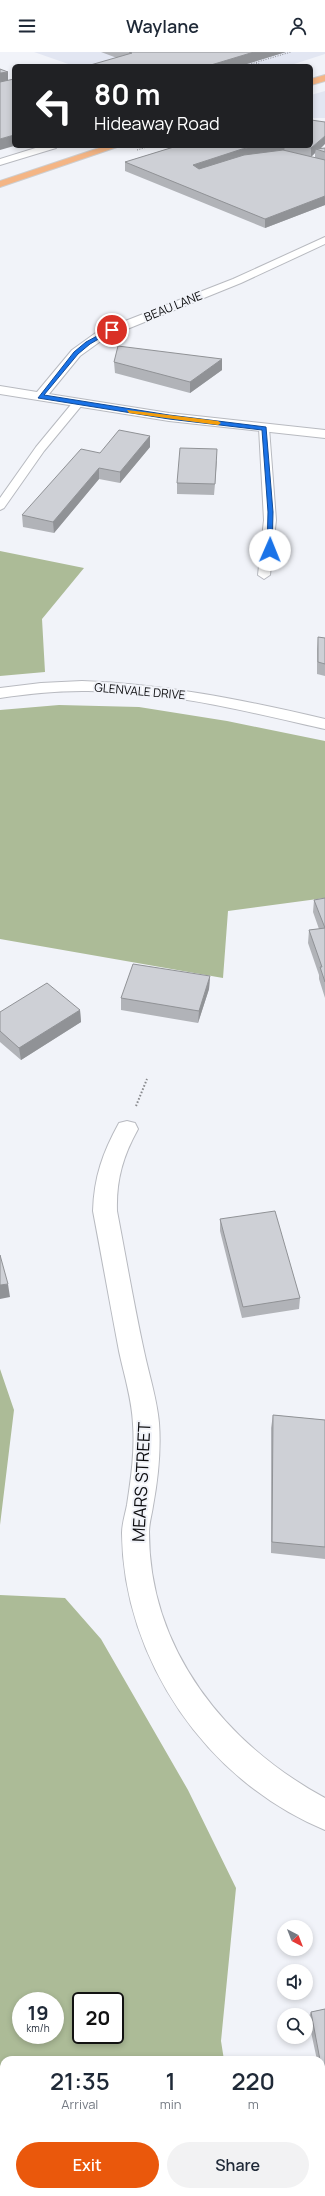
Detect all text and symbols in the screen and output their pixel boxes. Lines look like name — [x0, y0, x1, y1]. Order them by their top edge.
text: Waylane — [126, 14, 199, 38]
icon: menu — [16, 15, 38, 37]
icon: person — [287, 15, 309, 37]
text: 80 m — [94, 75, 160, 113]
icon: left — [28, 80, 80, 132]
text: Hideaway Road — [94, 111, 220, 135]
street label: BEAU LANE — [141, 287, 205, 325]
pin — [95, 313, 129, 347]
icon: arrive — [101, 319, 123, 341]
position arrow — [249, 529, 291, 571]
street label: GLENVALE DRIVE — [94, 679, 186, 703]
street label: MEARS STREET — [126, 1421, 156, 1543]
north arrow — [277, 1920, 313, 1956]
map controls — [277, 1920, 313, 2044]
button: sound — [277, 1964, 313, 2000]
speed limit sign: 20 — [72, 1992, 124, 2044]
text: 19 — [27, 1999, 49, 2026]
button: search — [277, 2008, 313, 2044]
text: km/h — [26, 2021, 50, 2035]
text: 21:35 — [50, 2064, 110, 2097]
text: 1 — [166, 2064, 176, 2097]
text: 220 — [231, 2064, 275, 2097]
text: Arrival — [61, 2095, 98, 2113]
text: min — [160, 2095, 182, 2113]
text: m — [248, 2095, 259, 2113]
button: Exit — [16, 2142, 159, 2188]
button: Share — [167, 2142, 309, 2188]

